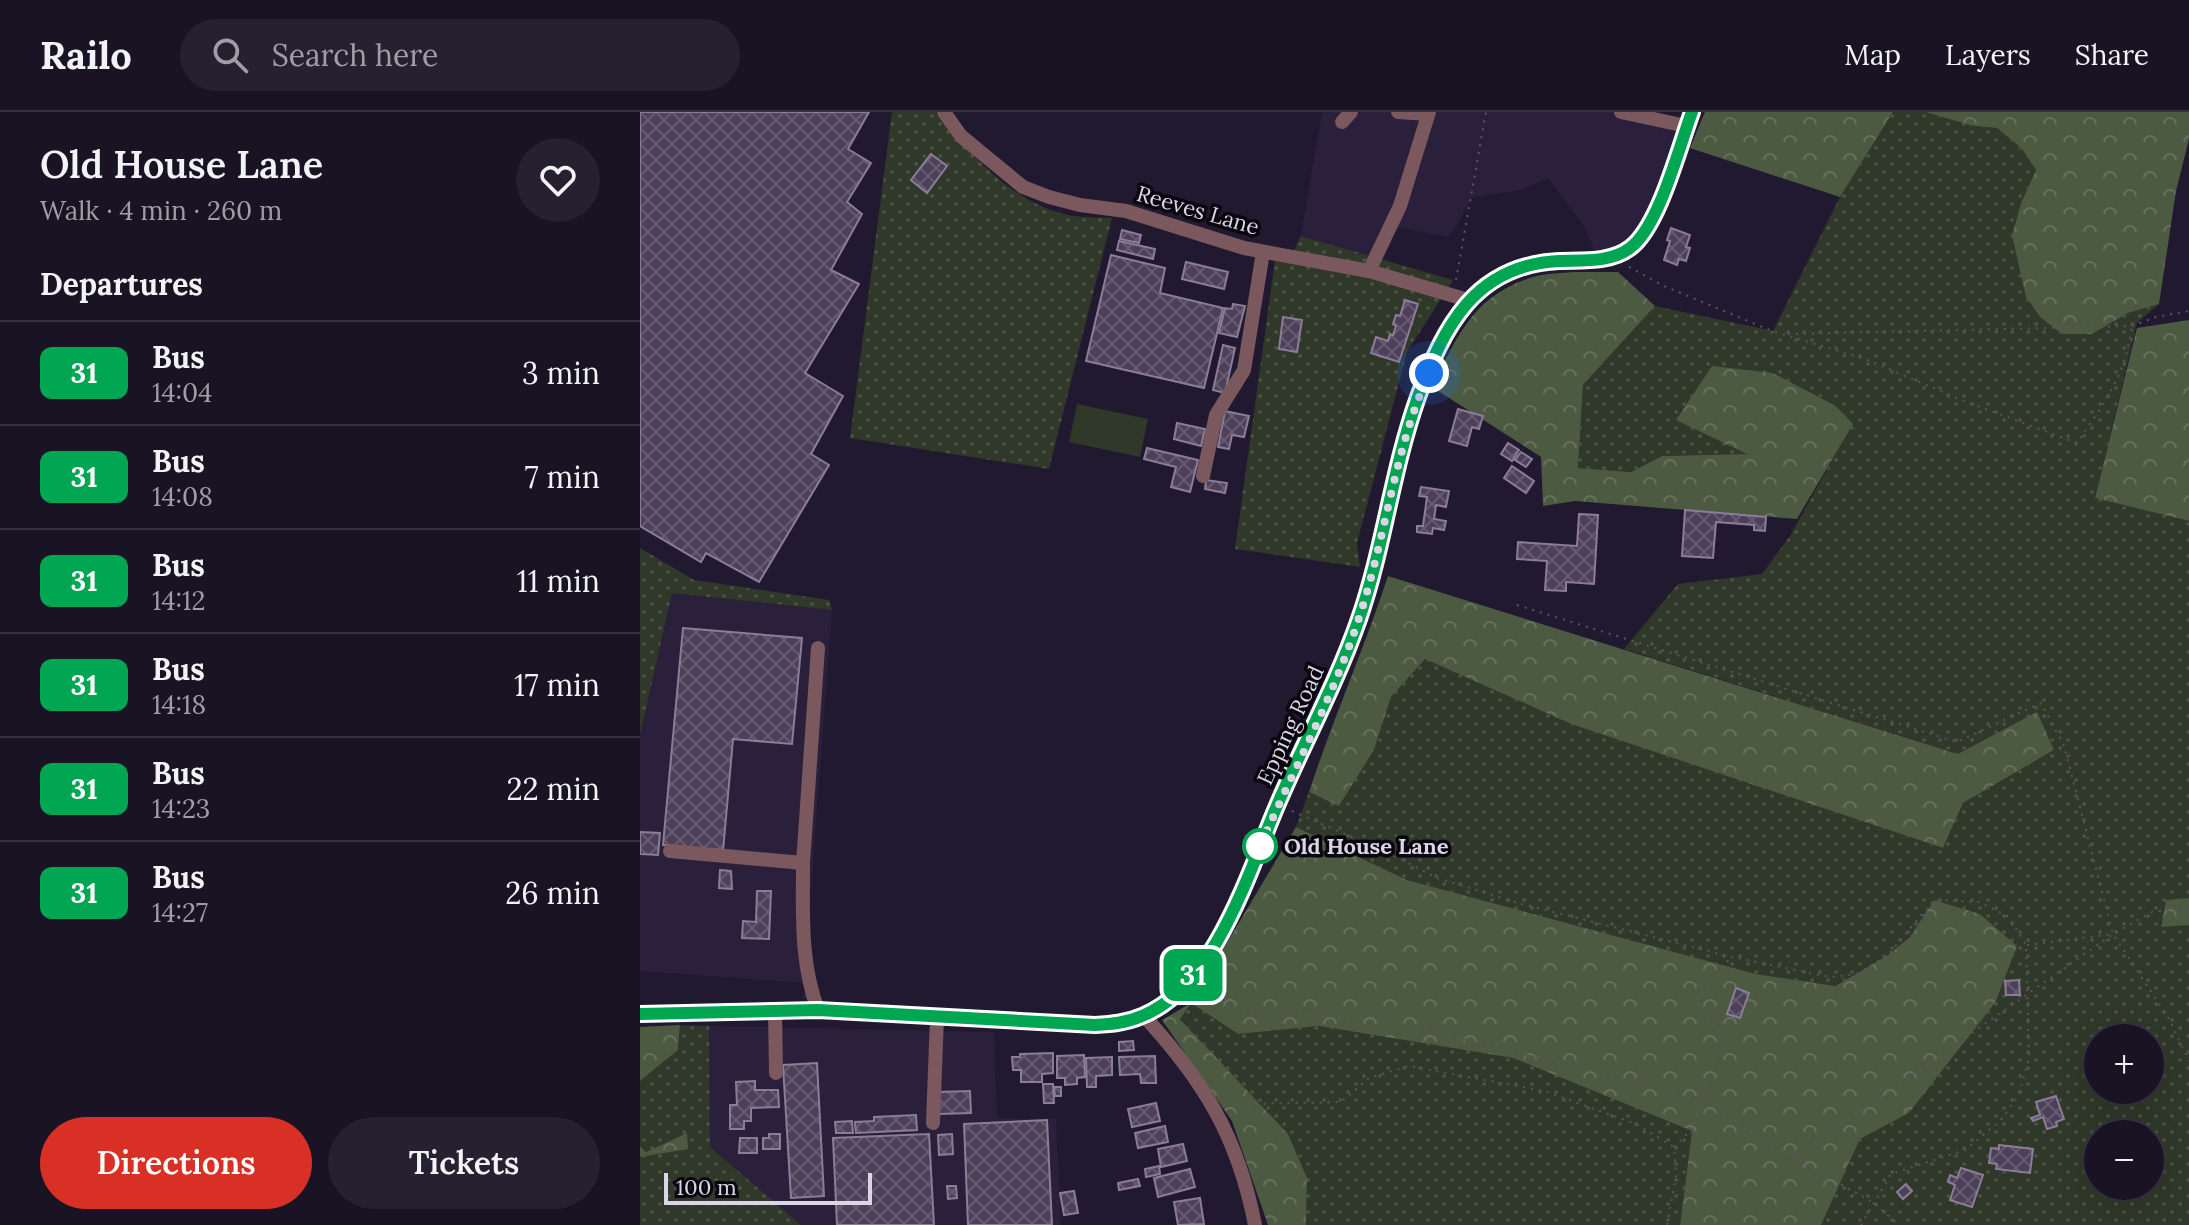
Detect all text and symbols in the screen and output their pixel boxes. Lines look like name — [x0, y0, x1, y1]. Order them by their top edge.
search box — [180, 19, 740, 91]
text: Railo — [40, 31, 132, 79]
icon: search — [208, 33, 252, 77]
text: Search here — [272, 36, 438, 74]
text: Map — [1844, 37, 1901, 73]
text: Layers — [1945, 37, 2031, 73]
text: Share — [2075, 37, 2149, 73]
button: heart — [516, 138, 600, 222]
text: Old House Lane — [40, 140, 323, 188]
street label: Reeves Lane — [1134, 179, 1262, 241]
text: Walk · 4 min · 260 m — [40, 194, 282, 227]
text: Departures — [40, 265, 203, 303]
text: Bus — [152, 338, 205, 376]
your location — [1409, 353, 1449, 393]
text: 3 min — [522, 354, 600, 392]
text: 31 — [70, 355, 98, 391]
text: 14:04 — [152, 376, 212, 409]
text: Bus — [152, 442, 205, 480]
text: 7 min — [525, 458, 600, 496]
text: 31 — [70, 459, 98, 495]
text: 14:08 — [152, 480, 213, 513]
text: Bus — [152, 546, 205, 584]
text: 11 min — [517, 562, 600, 600]
text: 31 — [70, 563, 98, 599]
text: 14:12 — [152, 584, 205, 617]
text: Bus — [152, 650, 205, 688]
street label: Epping Road — [1250, 661, 1330, 789]
text: 17 min — [514, 666, 600, 704]
text: 31 — [70, 667, 98, 703]
text: 14:18 — [152, 688, 206, 721]
text: Bus — [152, 754, 205, 792]
text: 22 min — [506, 770, 600, 808]
text: 31 — [70, 771, 98, 807]
text: 14:23 — [152, 792, 210, 825]
marker: Old House Lane — [1243, 829, 1277, 863]
place label: Old House Lane — [1284, 832, 1449, 860]
text: Bus — [152, 858, 205, 896]
text: 26 min — [505, 874, 600, 912]
text: 31 — [70, 875, 98, 911]
text: 14:27 — [152, 896, 208, 929]
line badge: 31 — [1157, 949, 1229, 1001]
text: 31 — [1179, 957, 1207, 993]
map controls — [2084, 1024, 2164, 1200]
button: + — [2084, 1024, 2164, 1104]
button: Directions — [40, 1117, 312, 1209]
button: Tickets — [328, 1117, 600, 1209]
button: − — [2084, 1120, 2164, 1200]
scale bar — [664, 1169, 872, 1205]
text: 100 m — [676, 1173, 737, 1201]

